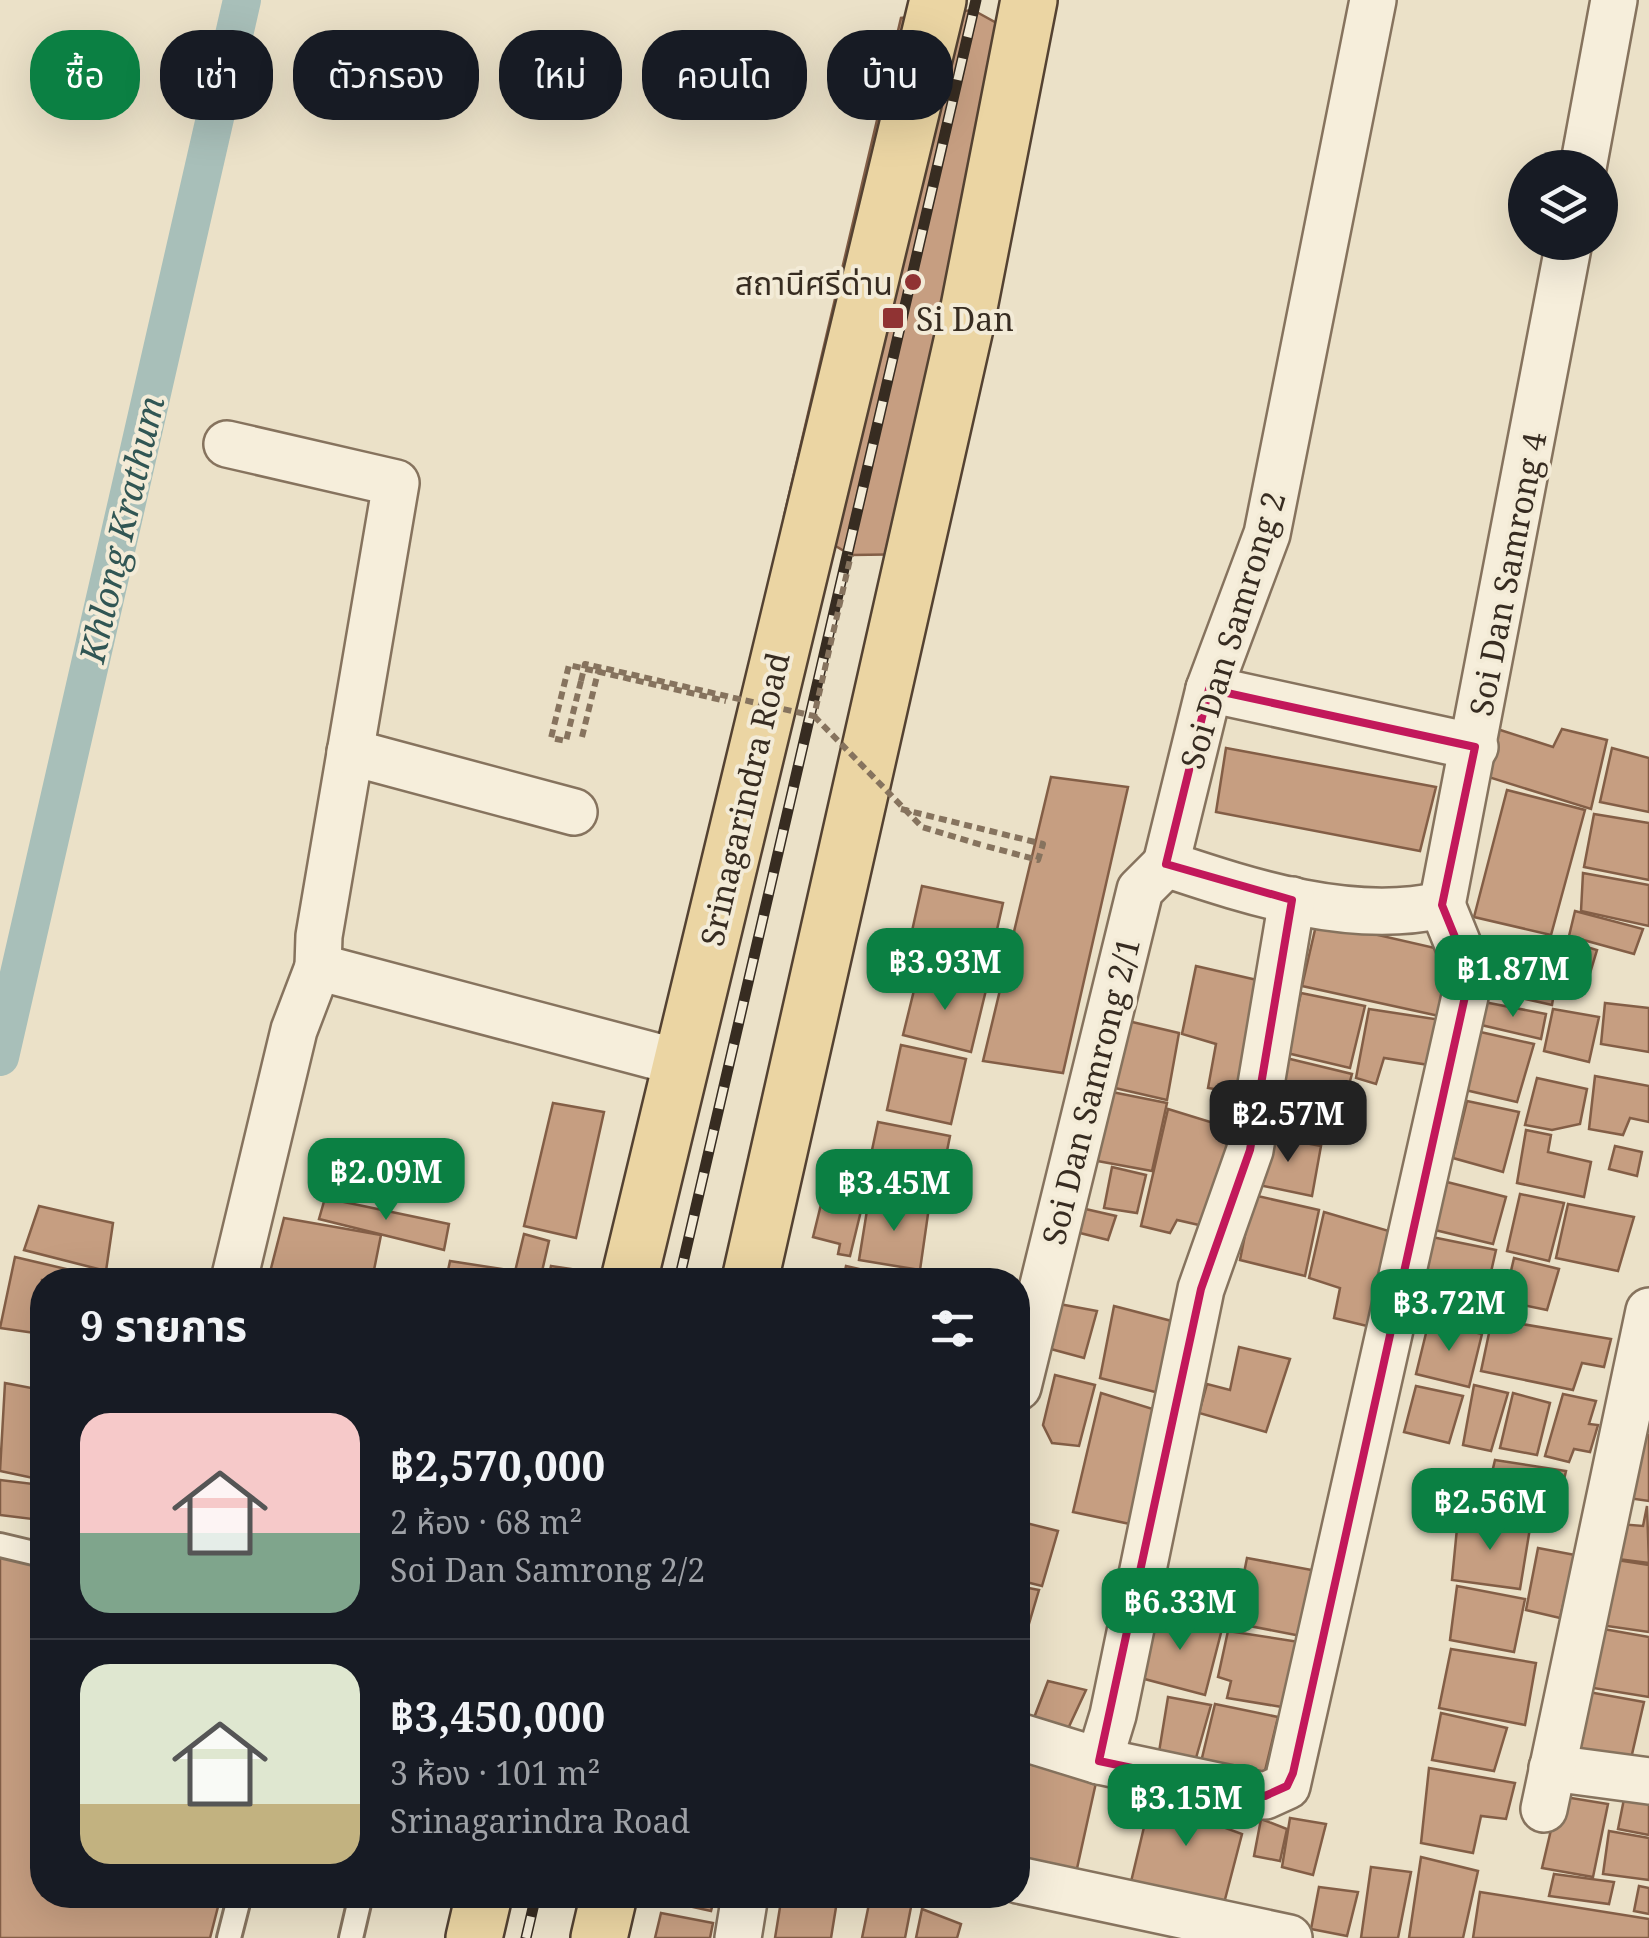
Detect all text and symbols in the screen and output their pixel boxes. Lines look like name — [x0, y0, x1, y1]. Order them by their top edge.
chip: ซื้อ — [30, 30, 140, 120]
chip: เช่า — [160, 30, 273, 120]
chip: ตัวกรอง — [293, 30, 479, 120]
chip: ใหม่ — [499, 30, 622, 120]
chip: คอนโด — [642, 30, 807, 120]
chip: บ้าน — [827, 30, 953, 120]
map controls — [1508, 150, 1618, 260]
button: layers — [1508, 150, 1618, 260]
place label: สถานีศรีด่าน — [735, 261, 893, 304]
marker: สถานีศรีด่าน — [902, 271, 924, 293]
place label: Si Dan — [916, 297, 1014, 340]
marker: Si Dan — [880, 305, 906, 331]
water label: Khlong Krathum — [67, 391, 175, 668]
street label: Soi Dan Samrong 4 — [1458, 428, 1556, 719]
street label: Soi Dan Samrong 2 — [1169, 486, 1295, 774]
street label: Srinagarindra Road — [689, 648, 799, 950]
pin: ฿3.93M — [864, 928, 1026, 1013]
street label: Soi Dan Samrong 2/1 — [1031, 933, 1149, 1249]
pin: ฿1.87M — [1432, 935, 1594, 1020]
text: ฿3.93M — [889, 939, 1001, 982]
text: ฿1.87M — [1457, 946, 1569, 989]
pin: ฿2.57M — [1207, 1080, 1369, 1165]
text: ฿2.57M — [1232, 1091, 1344, 1134]
pin: ฿2.09M — [305, 1138, 467, 1223]
text: ฿2.09M — [330, 1149, 442, 1192]
pin: ฿3.45M — [813, 1149, 975, 1234]
text: ฿3.45M — [838, 1160, 950, 1203]
pin: ฿3.72M — [1368, 1269, 1530, 1354]
text: ฿3.72M — [1393, 1280, 1505, 1323]
text: 9 รายการ — [80, 1296, 247, 1353]
icon: filters — [925, 1301, 980, 1356]
text: ฿2,570,000 — [390, 1436, 605, 1493]
icon: home — [160, 1453, 280, 1573]
pin: ฿2.56M — [1409, 1468, 1571, 1553]
text: ฿2.56M — [1434, 1479, 1546, 1522]
text: 2 ห้อง · 68 m² — [390, 1500, 582, 1543]
text: Soi Dan Samrong 2/2 — [390, 1548, 705, 1591]
pin: ฿6.33M — [1099, 1568, 1261, 1653]
text: ฿6.33M — [1124, 1579, 1236, 1622]
text: ฿3,450,000 — [390, 1687, 605, 1744]
icon: home — [160, 1704, 280, 1824]
text: 3 ห้อง · 101 m² — [390, 1751, 600, 1794]
pin: ฿3.15M — [1105, 1764, 1267, 1849]
text: ฿3.15M — [1130, 1775, 1242, 1818]
text: Srinagarindra Road — [390, 1799, 690, 1842]

